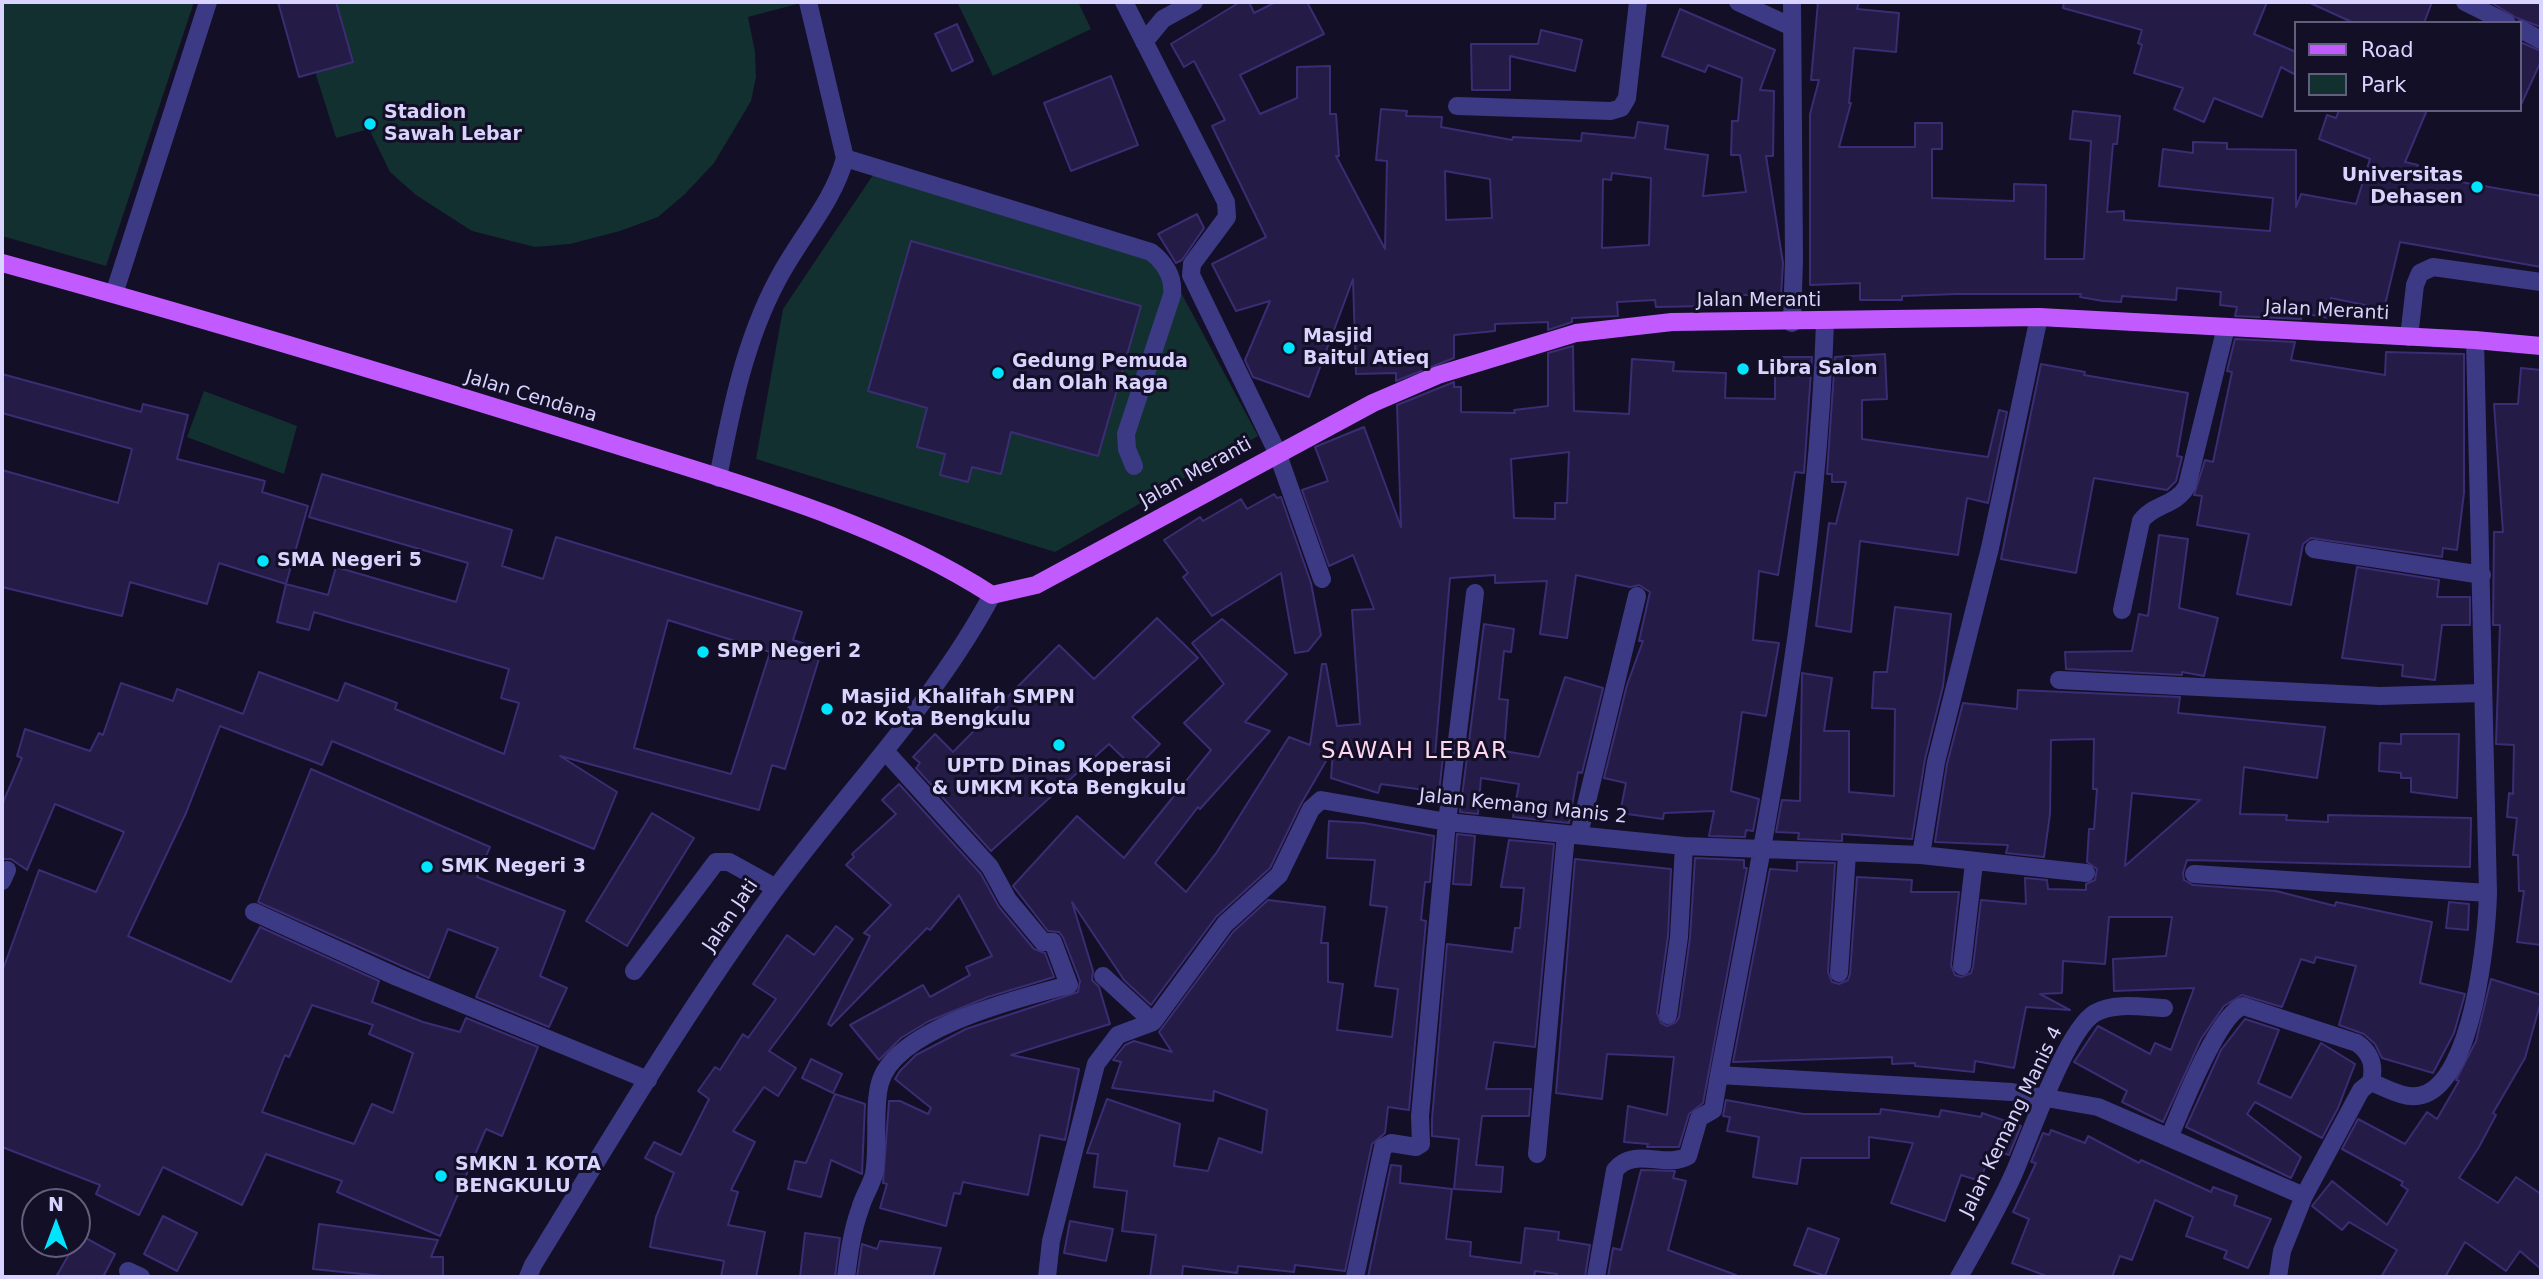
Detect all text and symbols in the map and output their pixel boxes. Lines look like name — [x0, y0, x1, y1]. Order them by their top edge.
legend — [2294, 21, 2522, 112]
text: Road — [2361, 38, 2414, 62]
text: Park — [2361, 73, 2406, 97]
place label: Stadion Sawah Lebar — [384, 102, 522, 146]
marker: Stadion Sawah Lebar — [362, 116, 378, 132]
place label: Universitas Dehasen — [2342, 165, 2463, 209]
marker: Universitas Dehasen — [2469, 179, 2485, 195]
street label: Jalan Meranti — [1697, 290, 1821, 312]
street label: Jalan Meranti — [2264, 296, 2390, 326]
place label: Masjid Baitul Atieq — [1303, 326, 1429, 370]
marker: Masjid Baitul Atieq — [1281, 340, 1297, 356]
place label: Gedung Pemuda dan Olah Raga — [1012, 351, 1188, 395]
place label: Libra Salon — [1757, 358, 1878, 380]
marker: Libra Salon — [1735, 361, 1751, 377]
marker: Gedung Pemuda dan Olah Raga — [990, 365, 1006, 381]
street label: Jalan Cendana — [462, 366, 600, 428]
street label: Jalan Meranti — [1136, 433, 1256, 513]
place label: SMA Negeri 5 — [277, 550, 422, 572]
marker: SMA Negeri 5 — [255, 553, 271, 569]
place label: SMP Negeri 2 — [717, 641, 861, 663]
marker: SMP Negeri 2 — [695, 644, 711, 660]
place label: Masjid Khalifah SMPN 02 Kota Bengkulu — [841, 687, 1075, 731]
marker: Masjid Khalifah SMPN 02 Kota Bengkulu — [819, 701, 835, 717]
marker: UPTD Dinas Koperasi & UMKM Kota Bengkulu — [1051, 737, 1067, 753]
district label: SAWAH LEBAR — [1322, 738, 1508, 766]
place label: UPTD Dinas Koperasi & UMKM Kota Bengkulu — [932, 756, 1186, 800]
street label: Jalan Kemang Manis 2 — [1418, 785, 1628, 829]
place label: SMK Negeri 3 — [441, 856, 586, 878]
marker: SMK Negeri 3 — [419, 859, 435, 875]
street label: Jalan Jati — [699, 876, 763, 956]
street label: Jalan Kemang Manis 4 — [1956, 1023, 2068, 1221]
place label: SMKN 1 KOTA BENGKULU — [455, 1154, 601, 1198]
marker: SMKN 1 KOTA BENGKULU — [433, 1168, 449, 1184]
north arrow — [21, 1188, 91, 1258]
text: N — [48, 1193, 64, 1215]

